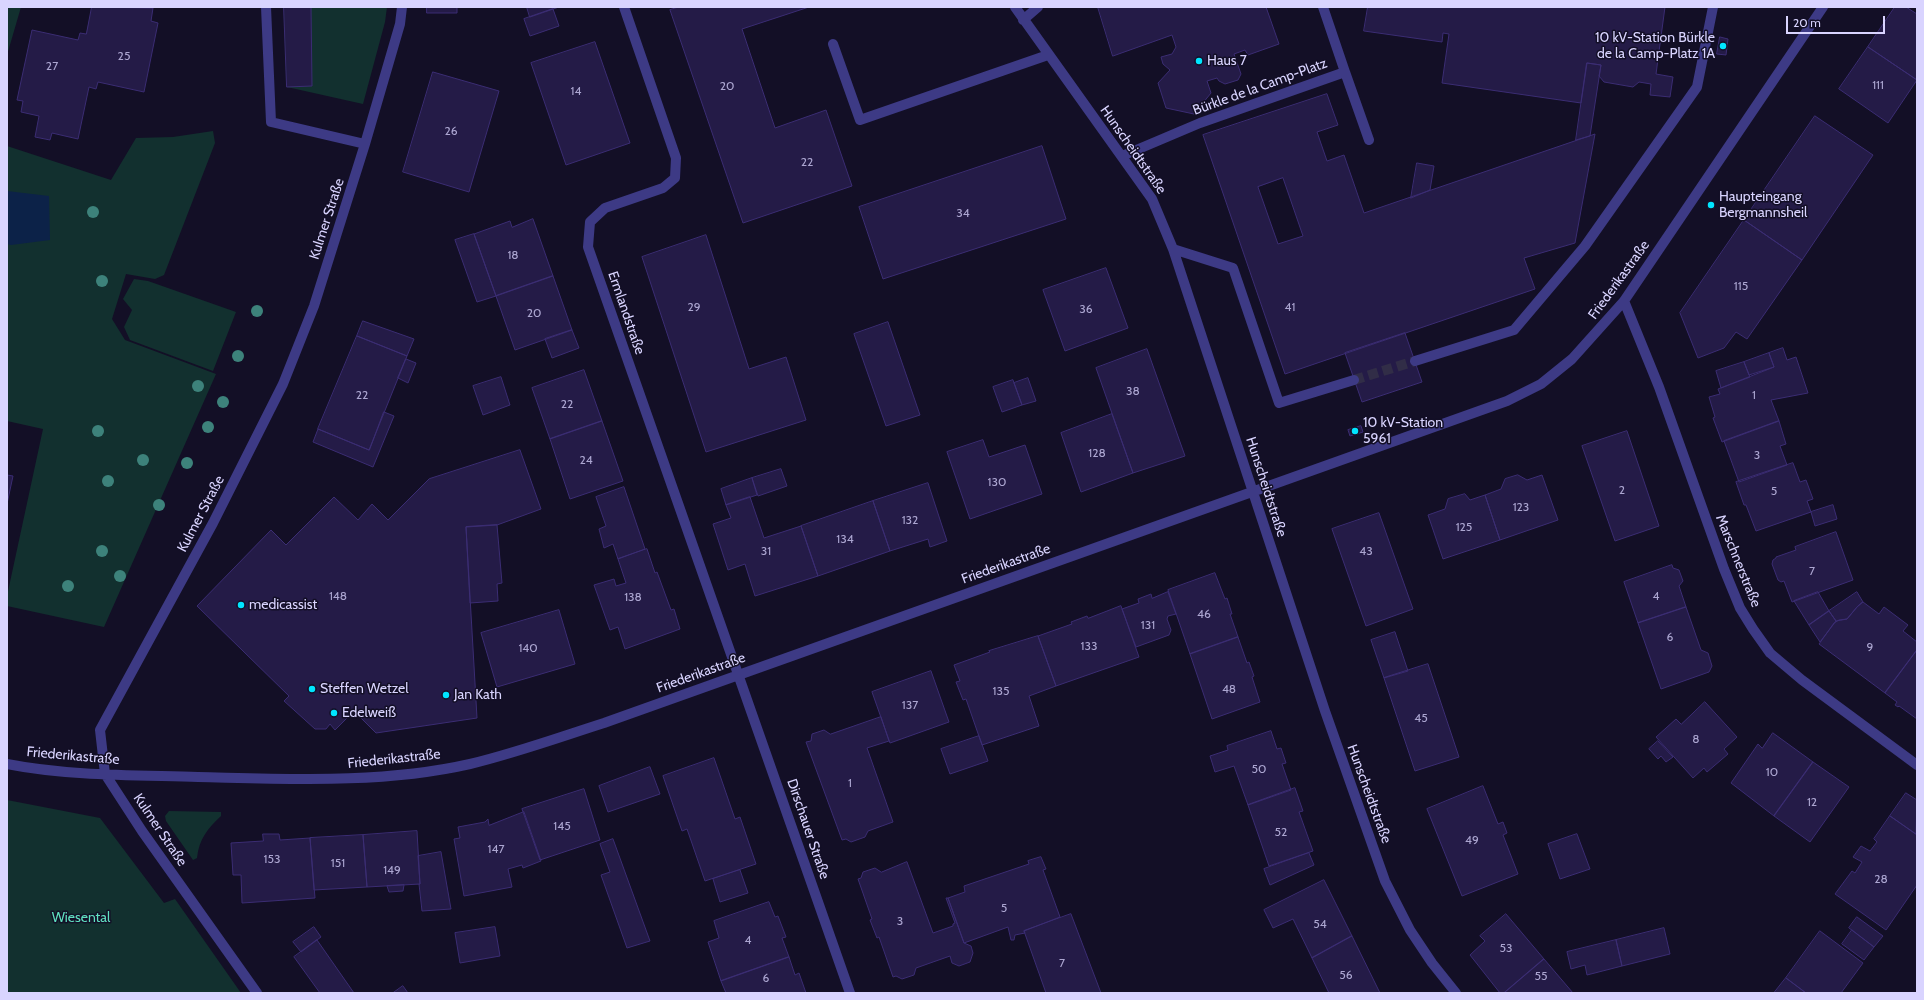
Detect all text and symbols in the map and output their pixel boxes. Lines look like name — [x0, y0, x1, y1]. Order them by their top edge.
scale bar — [1788, 8, 1887, 34]
text: 20 m — [1793, 15, 1821, 30]
place label: 10 kV-Station Bürkle de la Camp-Platz 1A — [1595, 30, 1715, 62]
marker: 10 kV-Station Bürkle de la Camp-Platz 1A — [1718, 41, 1728, 51]
house number: 25 — [118, 49, 130, 63]
place label: Haus 7 — [1207, 53, 1247, 69]
street label: Bürkle de la Camp-Platz — [1191, 55, 1329, 119]
marker: Haus 7 — [1194, 56, 1204, 66]
house number: 27 — [46, 59, 58, 73]
house number: 111 — [1872, 78, 1884, 92]
house number: 20 — [720, 79, 734, 93]
house number: 14 — [571, 84, 581, 98]
street label: Hunscheidtstraße — [1096, 103, 1170, 197]
house number: 26 — [444, 124, 458, 138]
house number: 22 — [801, 155, 813, 169]
street label: Kulmer Straße — [306, 176, 348, 262]
place label: Haupteingang Bergmannsheil — [1719, 189, 1807, 222]
marker: Haupteingang Bergmannsheil — [1706, 200, 1716, 210]
house number: 34 — [956, 206, 970, 220]
street label: Friederikastraße — [1585, 237, 1653, 323]
house number: 18 — [507, 248, 519, 262]
street label: Ermlandstraße — [604, 269, 648, 357]
house number: 115 — [1734, 279, 1748, 293]
house number: 29 — [687, 300, 701, 314]
house number: 41 — [1285, 300, 1295, 314]
house number: 36 — [1079, 302, 1093, 316]
house number: 20 — [527, 306, 541, 320]
house number: 38 — [1126, 384, 1140, 398]
house number: 22 — [356, 388, 368, 402]
house number: 1 — [1752, 388, 1756, 402]
house number: 22 — [561, 397, 573, 411]
place label: 10 kV-Station 5961 — [1363, 415, 1443, 448]
marker: 10 kV-Station 5961 — [1350, 426, 1360, 436]
street label: Hunscheidtstraße — [1242, 435, 1290, 539]
house number: 128 — [1088, 446, 1106, 460]
house number: 3 — [1754, 448, 1760, 462]
house number: 24 — [579, 453, 593, 467]
street label: Kulmer Straße — [174, 473, 228, 555]
house number: 130 — [988, 475, 1006, 489]
house number: 2 — [1619, 483, 1625, 497]
house number: 5 — [1771, 484, 1777, 498]
house number: 123 — [1513, 500, 1529, 514]
street label: Marschnerstraße — [1712, 512, 1764, 610]
house number: 132 — [902, 513, 918, 527]
house number: 125 — [1456, 520, 1472, 534]
house number: 134 — [836, 532, 854, 546]
street label: Friederikastraße — [959, 540, 1053, 588]
house number: 31 — [761, 544, 771, 558]
house number: 43 — [1359, 544, 1373, 558]
house number: 7 — [1809, 564, 1815, 578]
house number: 148 — [329, 589, 347, 603]
house number: 4 — [1653, 589, 1659, 603]
house number: 138 — [624, 590, 642, 604]
place label: medicassist — [249, 597, 317, 613]
marker: medicassist — [236, 600, 246, 610]
house number: 46 — [1197, 607, 1211, 621]
house number: 131 — [1141, 618, 1155, 632]
house number: 6 — [1667, 630, 1673, 644]
house number: 133 — [1081, 639, 1097, 653]
house number: 9 — [1867, 640, 1873, 654]
house number: 140 — [518, 641, 538, 655]
street label: Friederikastraße — [654, 649, 748, 697]
place label: Steffen Wetzel — [320, 681, 409, 697]
house number: 48 — [1222, 682, 1236, 696]
marker: Steffen Wetzel — [307, 684, 317, 694]
house number: 135 — [993, 684, 1009, 698]
place label: Jan Kath — [454, 687, 502, 703]
marker: Jan Kath — [441, 690, 451, 700]
house number: 137 — [902, 698, 918, 712]
place label: Edelweiß — [342, 705, 396, 721]
marker: Edelweiß — [329, 708, 339, 718]
house number: 45 — [1414, 711, 1428, 725]
house number: 8 — [1692, 732, 1700, 746]
street label: Hunscheidtstraße — [1343, 742, 1395, 846]
street label: Friederikastraße — [26, 744, 120, 768]
street label: Friederikastraße — [347, 746, 441, 772]
house number: 50 — [1252, 762, 1266, 776]
house number: 10 — [1766, 765, 1778, 779]
house number: 1 — [848, 776, 852, 790]
street label: Dirschauer Straße — [783, 777, 833, 881]
street label: Kulmer Straße — [130, 790, 190, 870]
house number: 12 — [1807, 795, 1817, 809]
house number: 145 — [553, 819, 571, 833]
house number: 52 — [1275, 825, 1287, 839]
house number: 49 — [1465, 833, 1479, 847]
house number: 147 — [488, 842, 504, 856]
house number: 153 — [264, 852, 280, 866]
house number: 151 — [331, 856, 345, 870]
house number: 149 — [383, 863, 401, 877]
house number: 28 — [1874, 872, 1888, 886]
house number: 5 — [1001, 901, 1007, 915]
park label: Wiesental — [52, 910, 110, 926]
house number: 3 — [897, 914, 903, 928]
house number: 54 — [1313, 917, 1327, 931]
house number: 4 — [745, 933, 751, 947]
house number: 53 — [1500, 941, 1512, 955]
house number: 7 — [1059, 956, 1065, 970]
house number: 56 — [1339, 968, 1353, 982]
house number: 55 — [1535, 969, 1547, 983]
house number: 6 — [763, 971, 769, 985]

